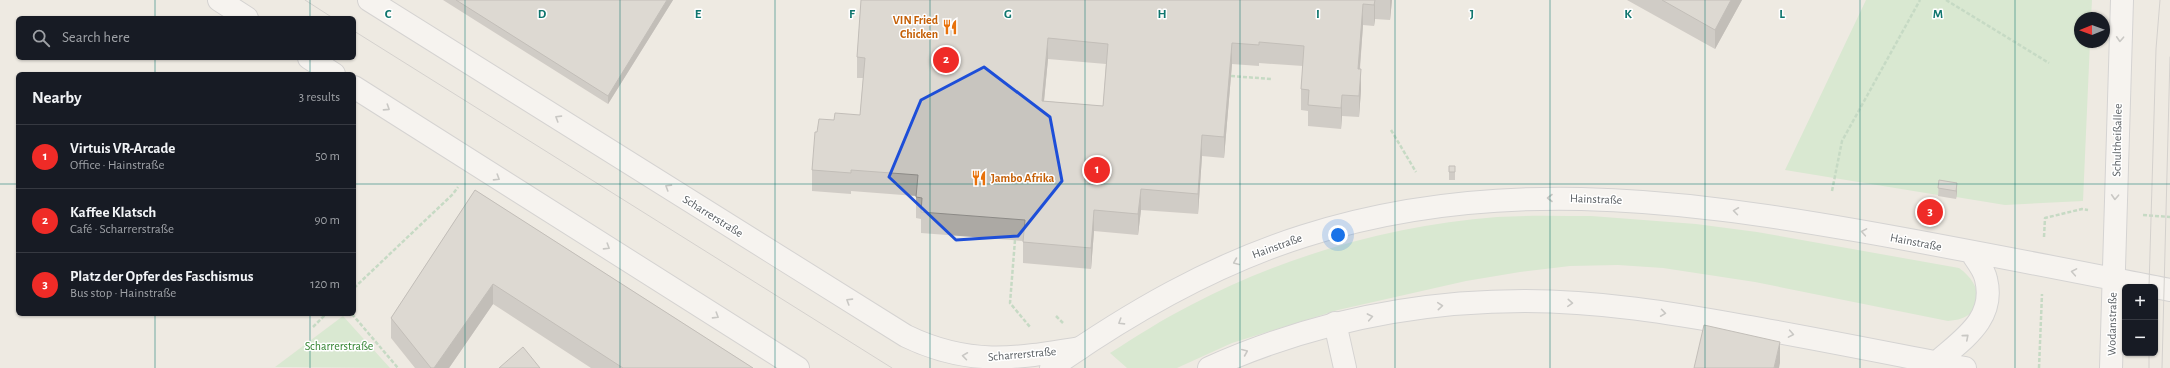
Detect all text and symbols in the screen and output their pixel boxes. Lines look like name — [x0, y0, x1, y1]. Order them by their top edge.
text: C — [385, 8, 392, 21]
text: D — [538, 8, 547, 21]
text: E — [695, 8, 702, 21]
text: F — [849, 8, 856, 21]
text: G — [1004, 8, 1012, 21]
text: H — [1157, 8, 1167, 21]
text: I — [1316, 8, 1320, 21]
text: J — [1470, 8, 1474, 21]
text: K — [1624, 8, 1632, 21]
text: L — [1779, 8, 1785, 21]
text: M — [1933, 8, 1943, 21]
north arrow — [2074, 12, 2110, 48]
place label: VIN Fried Chicken — [893, 14, 939, 40]
search box — [16, 16, 356, 60]
restaurant icon: VIN Fried Chicken — [941, 18, 959, 36]
icon: search — [30, 27, 52, 49]
text: Search here — [62, 30, 130, 45]
one-way arrow — [2116, 36, 2124, 42]
pin: 2 — [933, 45, 959, 75]
text: Nearby — [32, 89, 82, 106]
text: 3 results — [299, 91, 340, 104]
one-way arrow — [383, 103, 390, 111]
street label: Schultheißallee — [2110, 103, 2124, 177]
one-way arrow — [555, 116, 562, 123]
text: Virtuis VR-Arcade — [70, 141, 175, 156]
text: 1 — [43, 150, 47, 163]
text: 50 m — [315, 150, 340, 163]
pin: 1 — [1084, 155, 1110, 185]
text: Office · Hainstraße — [70, 159, 164, 172]
restaurant icon: Jambo Afrika — [970, 169, 988, 187]
place label: Jambo Afrika — [991, 172, 1054, 184]
one-way arrow — [493, 173, 500, 180]
one-way arrow — [665, 185, 672, 192]
street label: Hainstraße — [1570, 192, 1622, 206]
street label: Scharrerstraße — [681, 193, 745, 239]
one-way arrow — [1547, 194, 1553, 202]
one-way arrow — [2111, 194, 2120, 200]
pin: 3 — [1917, 197, 1943, 227]
text: Kaffee Klatsch — [70, 205, 156, 220]
one-way arrow — [1733, 207, 1739, 216]
text: 2 — [42, 214, 48, 227]
text: 90 m — [314, 214, 340, 227]
text: Café · Scharrerstraße — [70, 223, 174, 236]
your location — [1328, 225, 1348, 245]
one-way arrow — [1861, 228, 1867, 237]
street label: Hainstraße — [1250, 231, 1304, 261]
street label: Hainstraße — [1889, 231, 1943, 253]
one-way arrow — [602, 242, 609, 249]
one-way arrow — [1232, 257, 1240, 265]
one-way arrow — [2071, 268, 2077, 277]
text: Platz der Opfer des Faschismus — [70, 269, 254, 284]
text: 3 — [42, 278, 48, 291]
text: 120 m — [310, 278, 340, 291]
map controls — [2122, 284, 2158, 356]
button: + — [2122, 284, 2158, 320]
text: Bus stop · Hainstraße — [70, 287, 176, 300]
street label: Wodanstraße — [2105, 292, 2119, 356]
one-way arrow — [846, 298, 853, 305]
one-way arrow — [1567, 299, 1573, 308]
one-way arrow — [1437, 301, 1443, 310]
one-way arrow — [1660, 308, 1666, 317]
one-way arrow — [712, 312, 719, 319]
one-way arrow — [1366, 313, 1373, 321]
one-way arrow — [1118, 317, 1125, 325]
button: − — [2122, 320, 2158, 356]
one-way arrow — [1788, 329, 1794, 338]
one-way arrow — [1961, 334, 1969, 341]
park label: Scharrerstraße — [305, 340, 373, 352]
street label: Scharrerstraße — [987, 345, 1057, 363]
one-way arrow — [1241, 349, 1248, 357]
one-way arrow — [962, 352, 969, 361]

